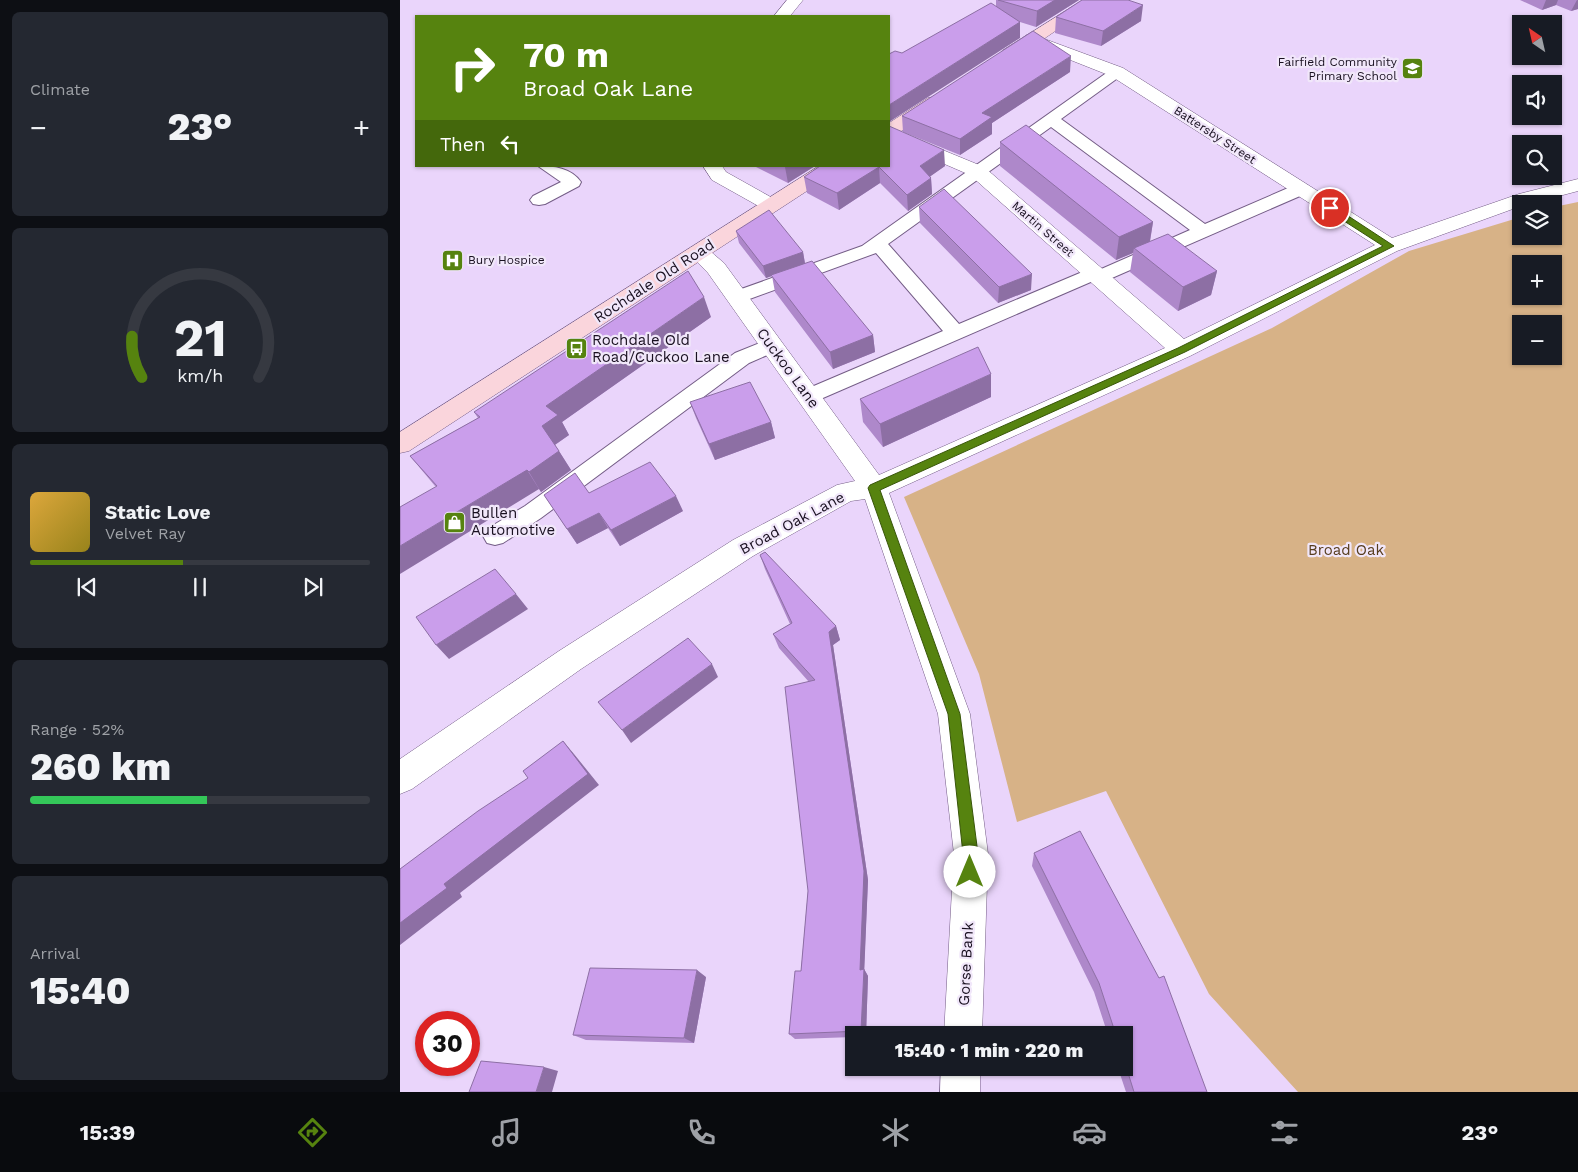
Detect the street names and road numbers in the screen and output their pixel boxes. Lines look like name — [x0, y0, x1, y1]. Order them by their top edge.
street label: Battersby Street — [1171, 103, 1259, 167]
street label: Martin Street — [1009, 198, 1077, 260]
street label: Rochdale Old Road — [591, 235, 717, 327]
street label: Cuckoo Lane — [753, 324, 823, 412]
street label: Broad Oak Lane — [737, 488, 847, 558]
street label: Gorse Bank — [955, 921, 977, 1006]

